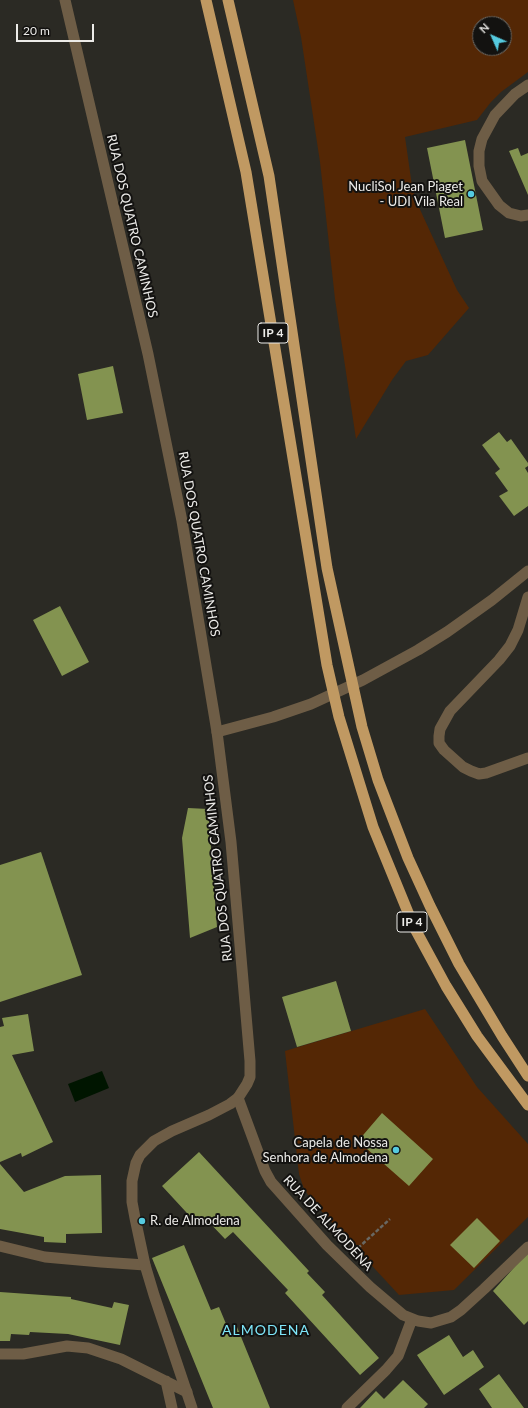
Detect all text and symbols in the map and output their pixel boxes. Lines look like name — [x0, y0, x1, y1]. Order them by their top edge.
scale bar — [18, 16, 96, 42]
north arrow — [472, 16, 512, 56]
text: N — [476, 20, 491, 35]
text: 20 m — [23, 23, 50, 38]
street label: RUA DOS QUATRO CAMINHOS — [103, 133, 161, 319]
place label: NucliSol Jean Piaget - UDI Vila Real — [348, 179, 463, 210]
marker: NucliSol Jean Piaget - UDI Vila Real — [466, 189, 476, 199]
road number: IP 4 — [258, 323, 288, 343]
street label: RUA DOS QUATRO CAMINHOS — [175, 450, 223, 638]
street label: RUA DOS QUATRO CAMINHOS — [200, 774, 236, 962]
road number: IP 4 — [397, 912, 427, 932]
place label: Capela de Nossa Senhora de Almodena — [263, 1135, 388, 1166]
marker: Capela de Nossa Senhora de Almodena — [391, 1145, 401, 1155]
street label: RUA DE ALMODENA — [280, 1172, 376, 1274]
place label: R. de Almodena — [150, 1213, 240, 1229]
marker: R. de Almodena — [137, 1216, 147, 1226]
district label: ALMODENA — [222, 1322, 310, 1338]

